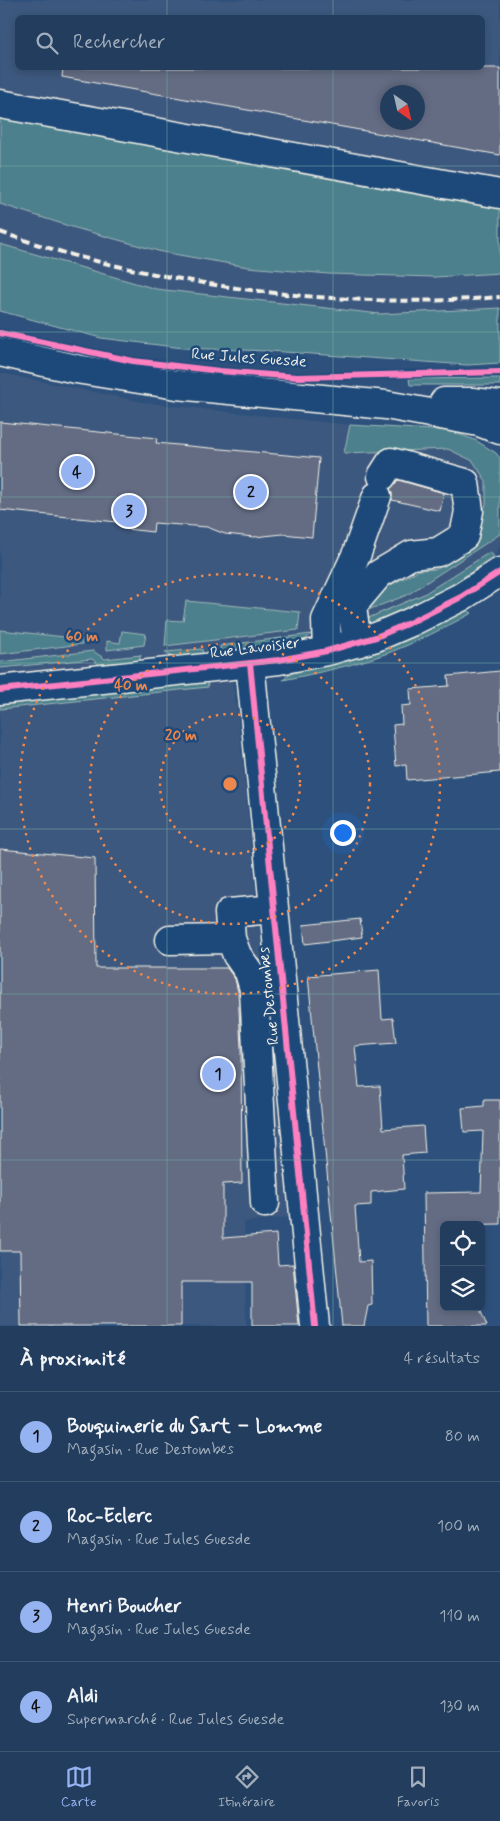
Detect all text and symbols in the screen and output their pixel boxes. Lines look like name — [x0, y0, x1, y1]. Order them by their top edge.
search box — [15, 15, 485, 70]
icon: search — [33, 29, 61, 57]
text: Rechercher — [73, 30, 165, 55]
north arrow — [380, 85, 425, 130]
street label: Rue Jules Guesde — [191, 343, 308, 373]
pin: 4 — [61, 453, 93, 491]
pin: 2 — [235, 473, 267, 511]
pin: 3 — [113, 492, 145, 530]
text: 60 m — [66, 627, 98, 647]
street label: Rue Lavoisier — [209, 632, 301, 664]
text: 40 m — [114, 676, 148, 696]
text: 20 m — [165, 726, 197, 746]
centre of rings — [221, 775, 239, 793]
your location — [330, 820, 356, 846]
street label: Rue Destombes — [253, 946, 285, 1046]
pin: 1 — [202, 1055, 234, 1093]
map controls — [440, 1221, 485, 1311]
button: locate — [440, 1221, 485, 1266]
button: layers — [440, 1266, 485, 1311]
text: À proximité — [20, 1345, 126, 1373]
text: 4 résultats — [404, 1348, 480, 1369]
text: Bouquinerie du Sart – Lomme — [67, 1414, 322, 1439]
text: 1 — [32, 1426, 40, 1447]
text: 80 m — [445, 1426, 480, 1447]
text: Magasin · Rue Destombes — [67, 1439, 234, 1460]
text: Roc-Eclerc — [67, 1504, 152, 1529]
text: 2 — [32, 1516, 40, 1537]
text: 100 m — [437, 1516, 480, 1537]
text: Magasin · Rue Jules Guesde — [67, 1529, 251, 1550]
text: Henri Boucher — [67, 1594, 181, 1619]
text: 3 — [32, 1606, 40, 1627]
text: 110 m — [439, 1606, 480, 1627]
text: Magasin · Rue Jules Guesde — [67, 1619, 251, 1640]
text: Aldi — [67, 1684, 98, 1709]
text: 4 — [31, 1696, 41, 1717]
text: 130 m — [439, 1696, 480, 1717]
text: Supermarché · Rue Jules Guesde — [67, 1709, 284, 1730]
tab: Carte — [61, 1763, 97, 1811]
tab: Itinéraire — [218, 1763, 275, 1811]
tab: Favoris — [397, 1763, 439, 1811]

